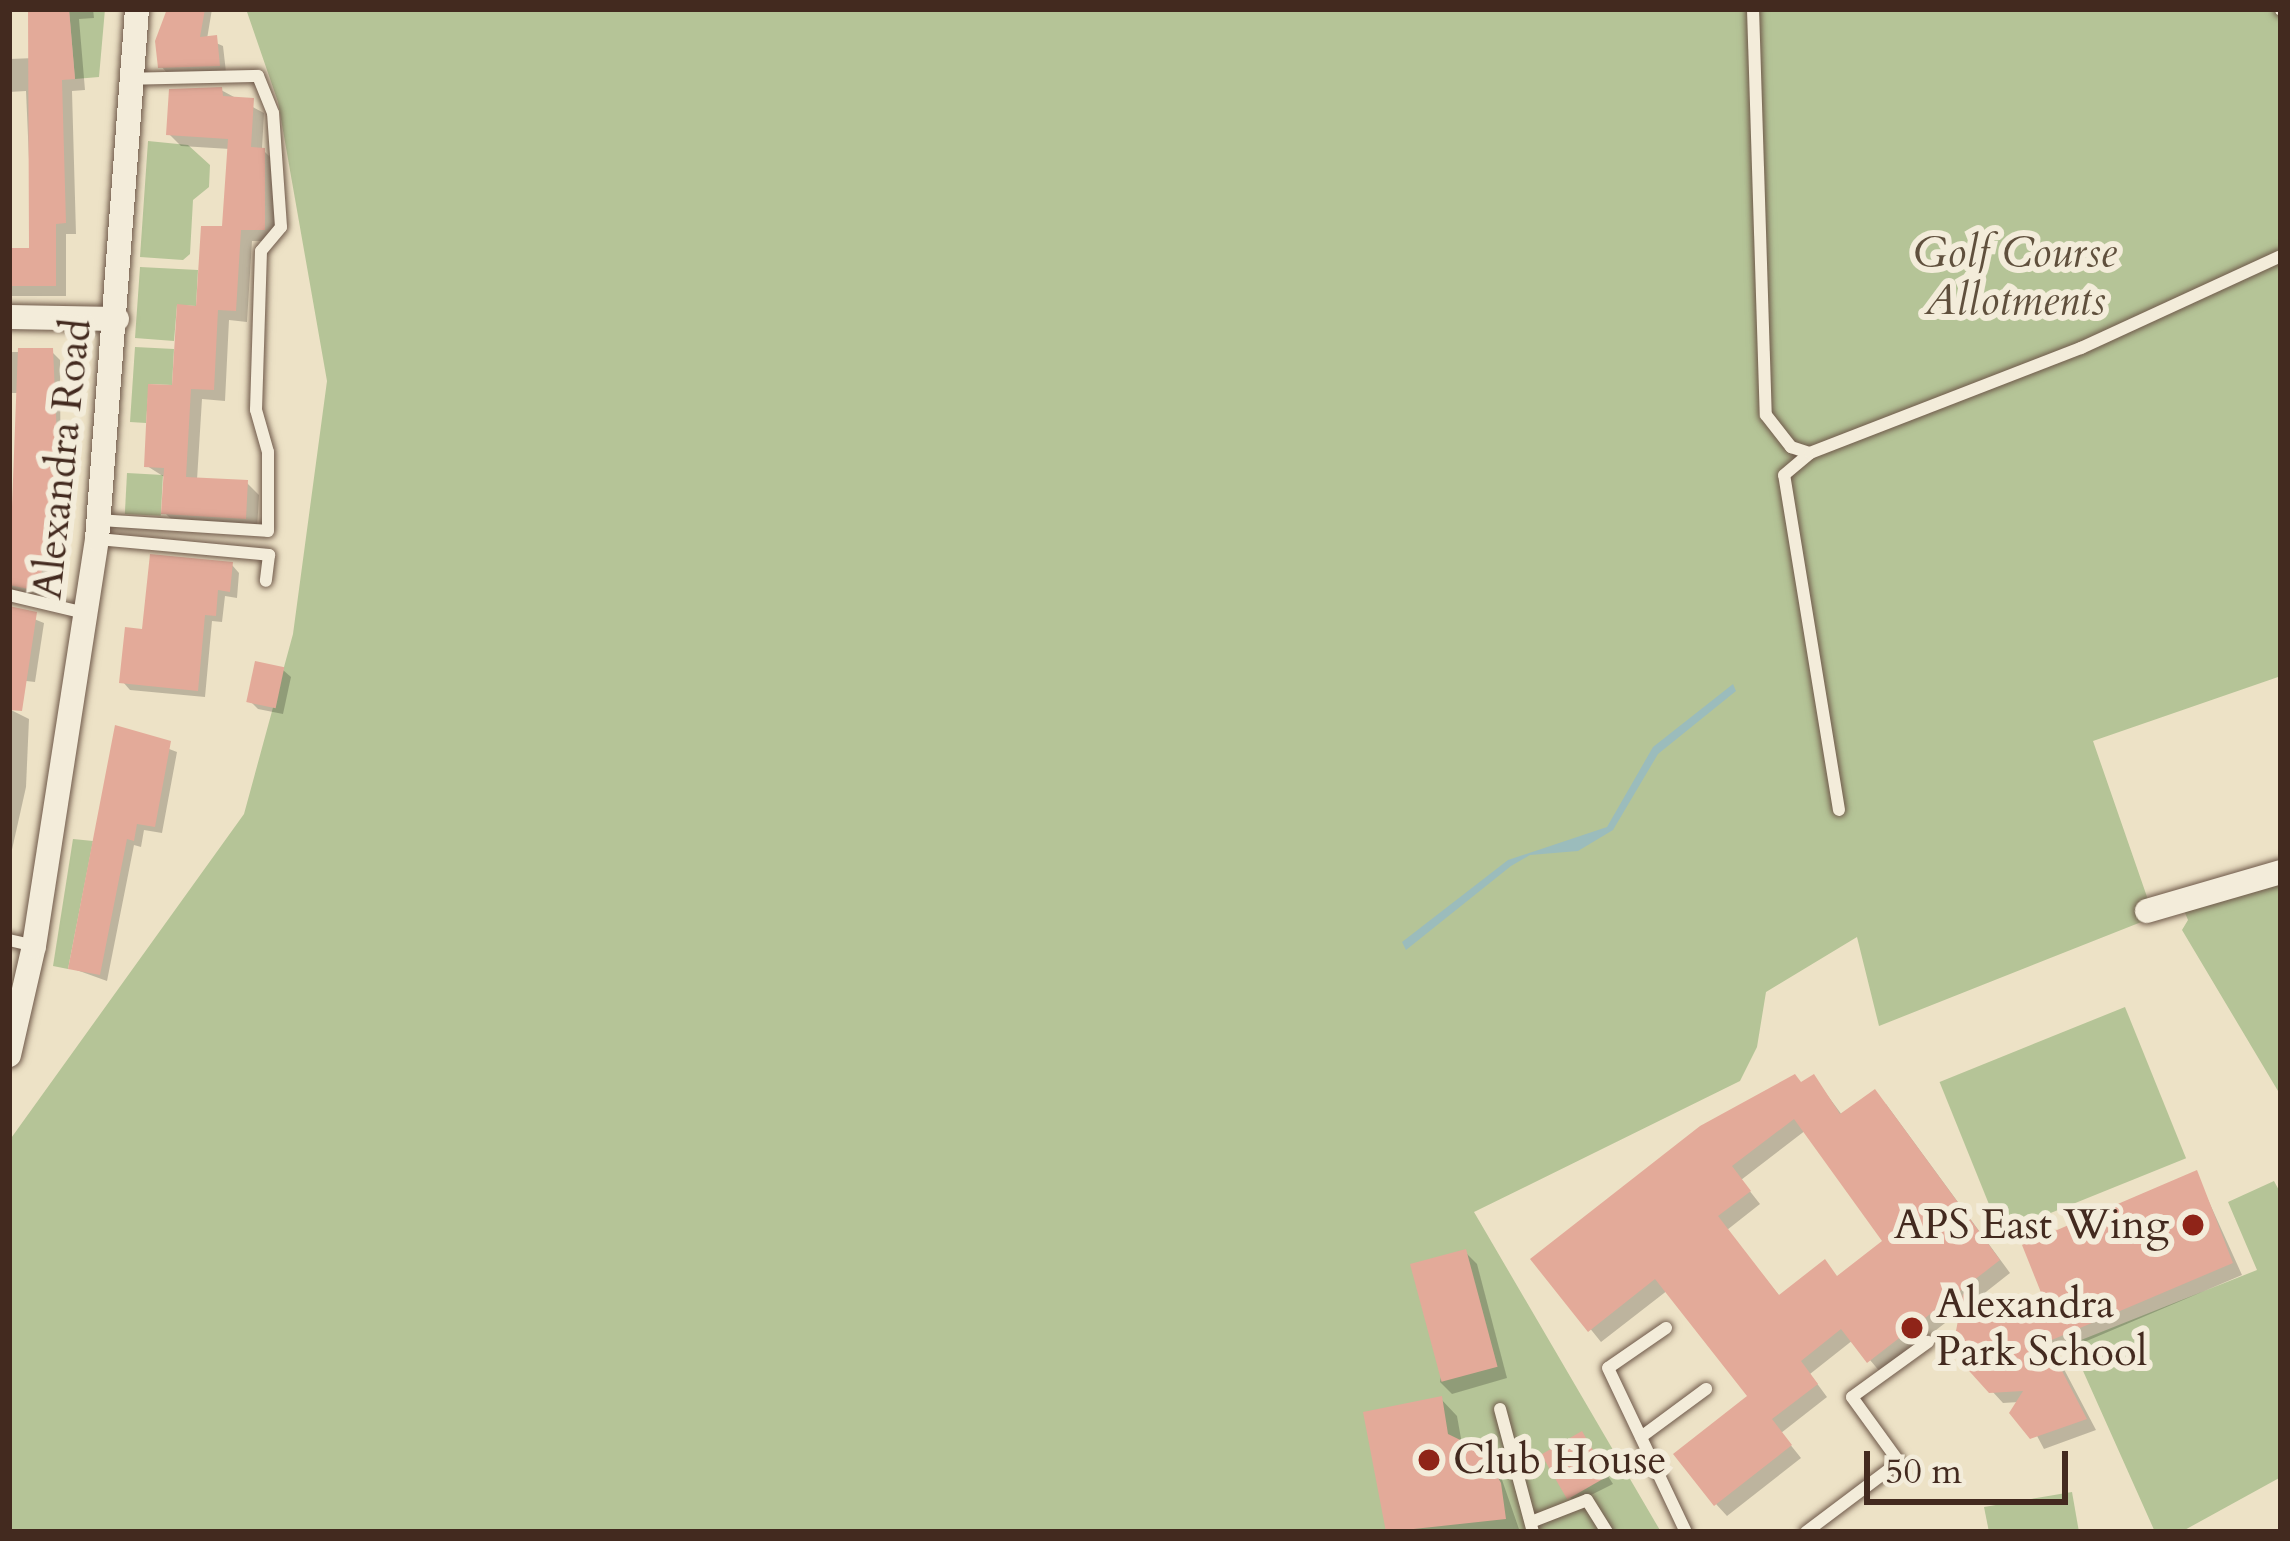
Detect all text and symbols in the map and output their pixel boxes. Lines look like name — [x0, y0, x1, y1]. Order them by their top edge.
park label: Golf Course Allotments — [1913, 228, 2117, 326]
street label: Alexandra Road — [22, 316, 102, 602]
place label: APS East Wing — [1894, 1200, 2169, 1250]
marker: APS East Wing — [2180, 1212, 2206, 1238]
place label: Alexandra Park School — [1936, 1279, 2147, 1378]
marker: Alexandra Park School — [1899, 1315, 1925, 1341]
scale bar — [1870, 1427, 2074, 1501]
place label: Club House — [1453, 1435, 1667, 1485]
marker: Club House — [1416, 1447, 1442, 1473]
text: 50 m — [1885, 1447, 1962, 1496]

